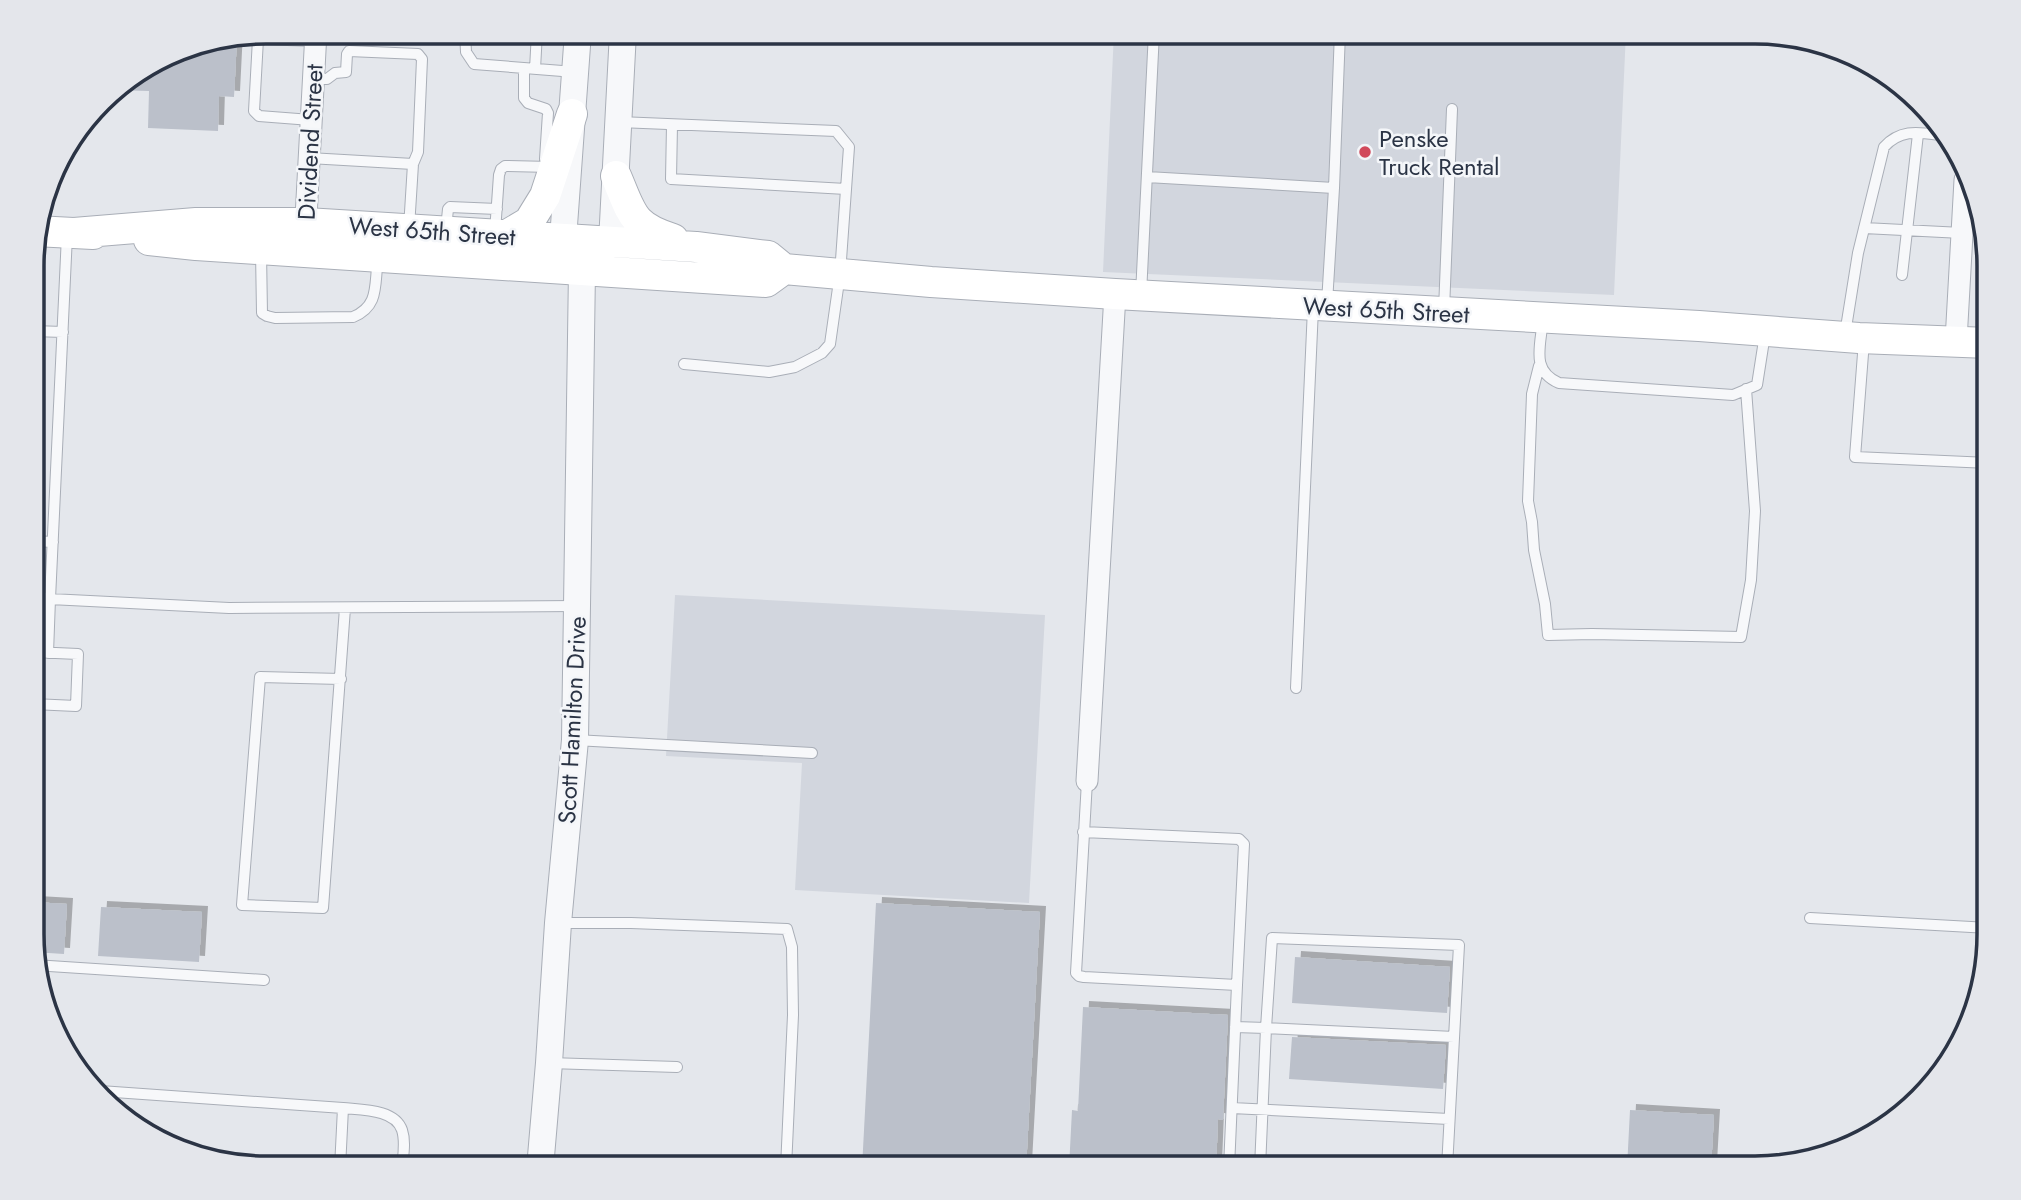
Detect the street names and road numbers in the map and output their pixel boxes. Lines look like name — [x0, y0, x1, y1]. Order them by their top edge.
street label: Dividend Street — [288, 63, 332, 221]
street label: West 65th Street — [347, 208, 517, 254]
street label: West 65th Street — [1302, 288, 1471, 332]
street label: Scott Hamilton Drive — [549, 615, 595, 825]

